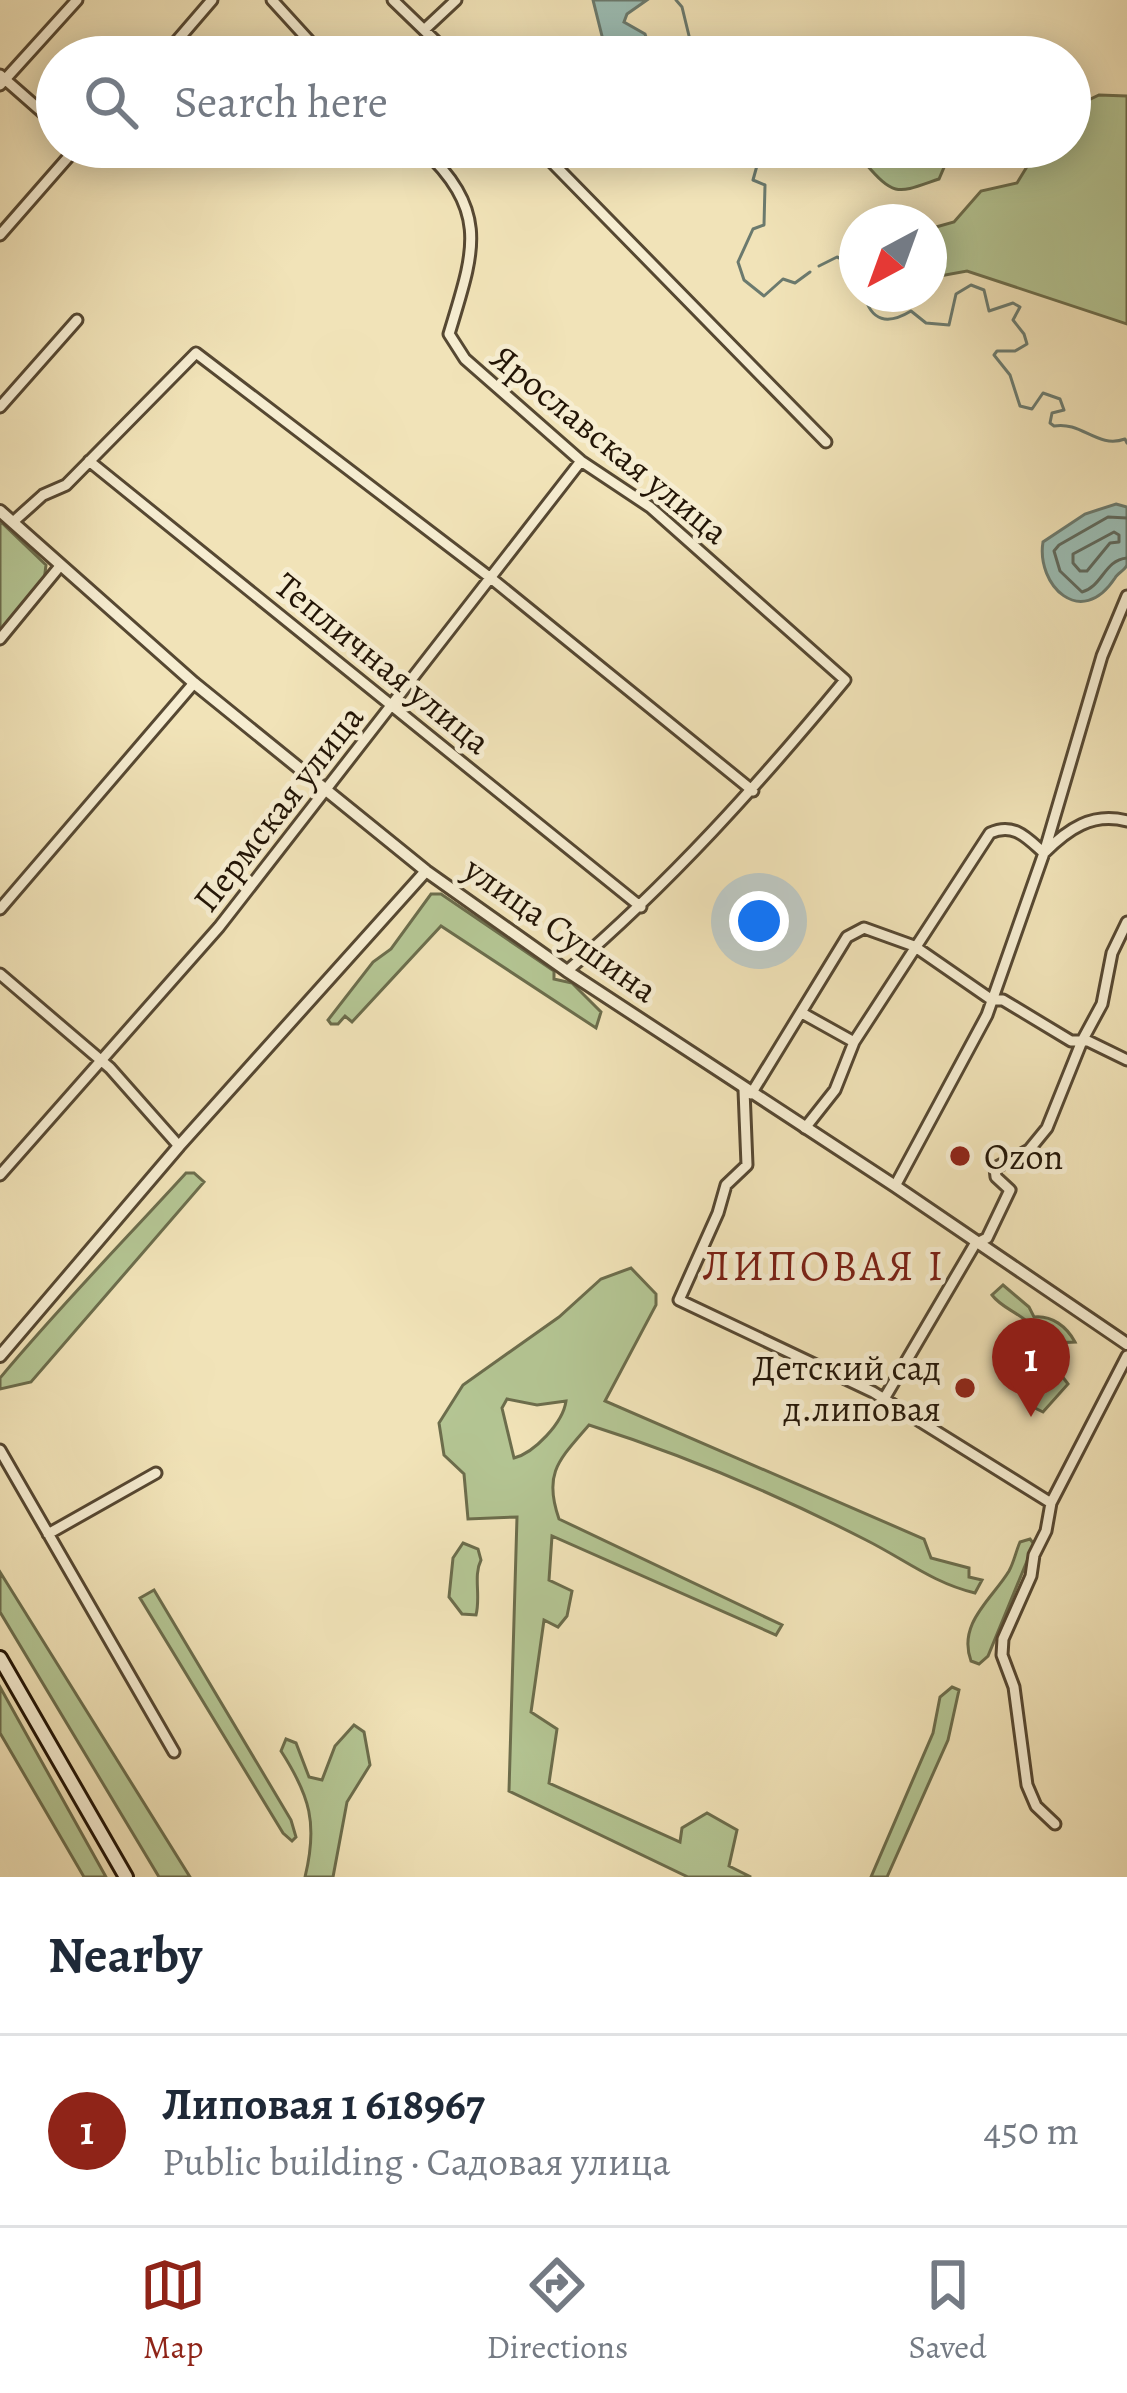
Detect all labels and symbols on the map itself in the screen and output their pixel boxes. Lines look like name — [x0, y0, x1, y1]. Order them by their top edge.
north arrow — [839, 204, 947, 312]
street label: Ярославская улица — [481, 333, 740, 555]
street label: Тепличная улица — [265, 561, 502, 766]
street label: Пермская улица — [181, 694, 375, 922]
street label: улица Сушина — [454, 844, 668, 1014]
your location — [729, 891, 789, 951]
place label: Ozon — [984, 1132, 1063, 1181]
marker: Ozon — [947, 1143, 973, 1169]
district label: ЛИПОВАЯ I — [702, 1237, 946, 1294]
pin: 1 — [992, 1318, 1070, 1417]
place label: Детский сад д.липовая — [753, 1343, 941, 1433]
marker: Детский сад д.липовая — [952, 1375, 978, 1401]

